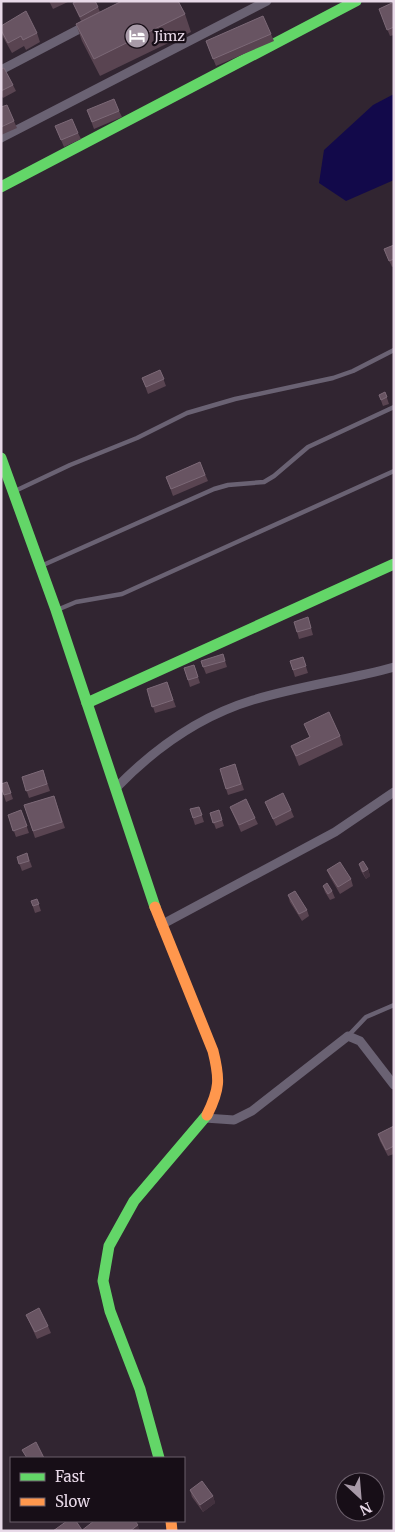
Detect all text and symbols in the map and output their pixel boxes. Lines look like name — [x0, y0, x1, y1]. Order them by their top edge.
hotel icon: Jimz — [124, 23, 150, 49]
place label: Jimz — [153, 27, 185, 45]
legend — [10, 1457, 185, 1522]
text: Fast — [55, 1467, 85, 1486]
north arrow — [335, 1472, 385, 1522]
text: Slow — [55, 1492, 90, 1511]
text: N — [357, 1498, 375, 1519]

